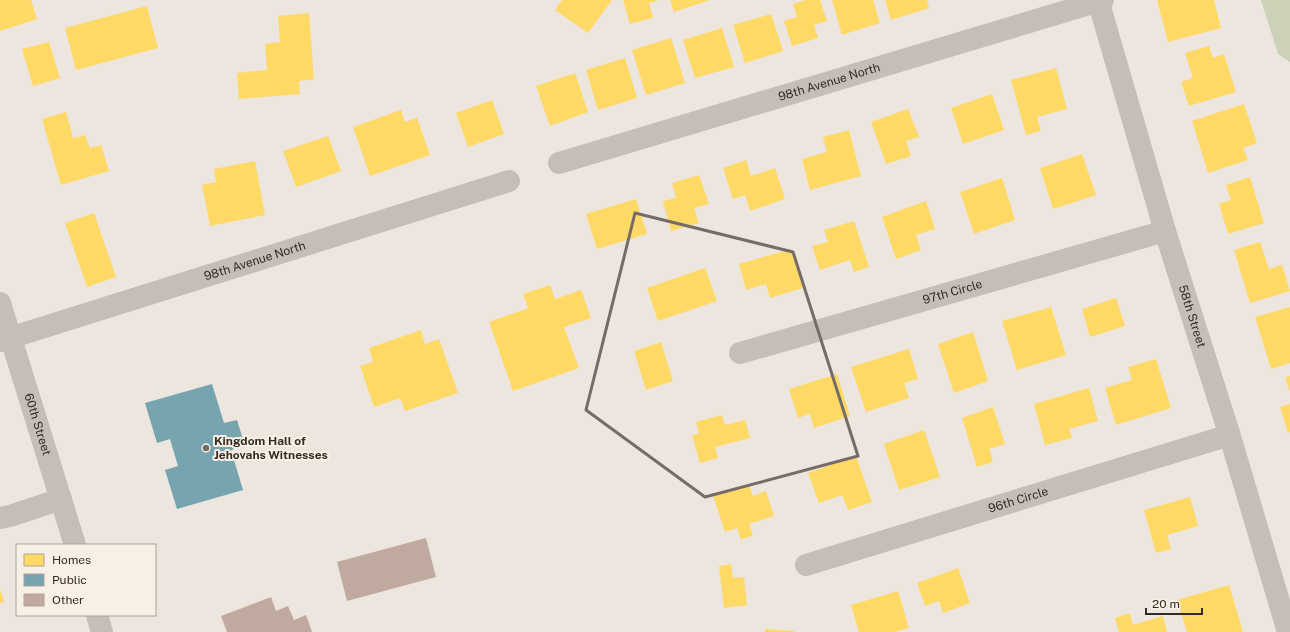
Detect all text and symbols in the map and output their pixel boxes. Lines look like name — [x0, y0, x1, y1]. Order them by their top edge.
street label: 98th Avenue North — [776, 60, 882, 104]
street label: 98th Avenue North — [202, 238, 307, 283]
street label: 97th Circle — [921, 277, 984, 307]
street label: 58th Street — [1176, 283, 1209, 350]
street label: 60th Street — [21, 391, 54, 457]
place label: Kingdom Hall of Jehovahs Witnesses — [214, 434, 328, 462]
marker: Kingdom Hall of Jehovahs Witnesses — [201, 443, 211, 453]
street label: 96th Circle — [987, 484, 1050, 516]
legend — [16, 544, 156, 616]
text: Homes — [52, 553, 91, 567]
text: Public — [52, 573, 87, 587]
scale bar — [1146, 590, 1202, 616]
text: Other — [52, 593, 84, 607]
text: 20 m — [1152, 597, 1180, 611]

